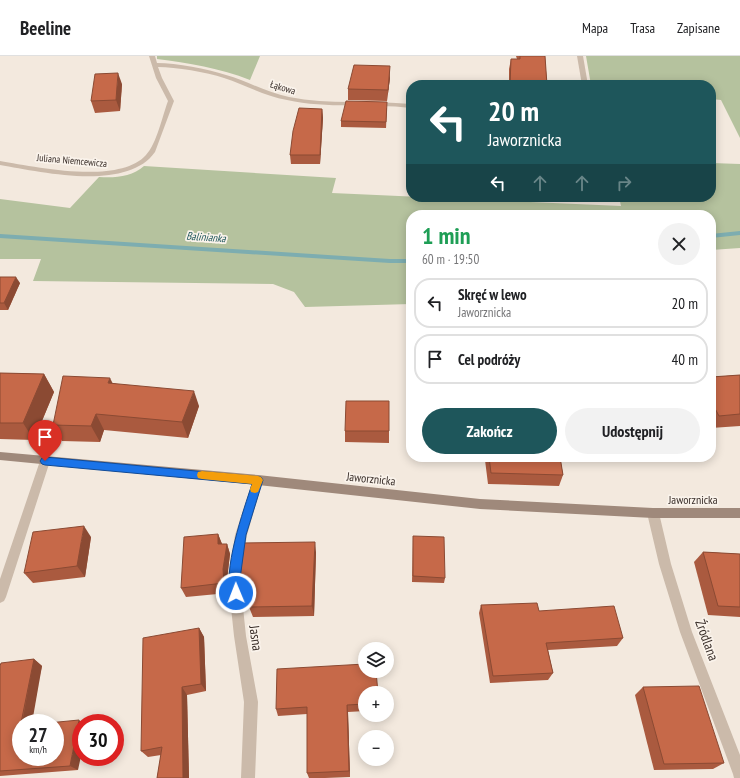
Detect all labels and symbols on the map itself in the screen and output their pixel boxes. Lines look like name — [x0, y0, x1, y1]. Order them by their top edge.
street label: Łąkowa — [269, 77, 297, 97]
street label: Juliana Niemcewicza — [35, 151, 108, 170]
water label: Balinianka — [186, 229, 227, 245]
pin — [28, 420, 62, 461]
street label: Jaworznicka — [345, 468, 396, 489]
street label: Jaworznicka — [667, 492, 718, 507]
position arrow — [215, 572, 257, 614]
street label: Źródlana — [691, 617, 723, 663]
street label: Jasna — [245, 623, 267, 652]
speed limit sign: 30 — [72, 714, 124, 766]

